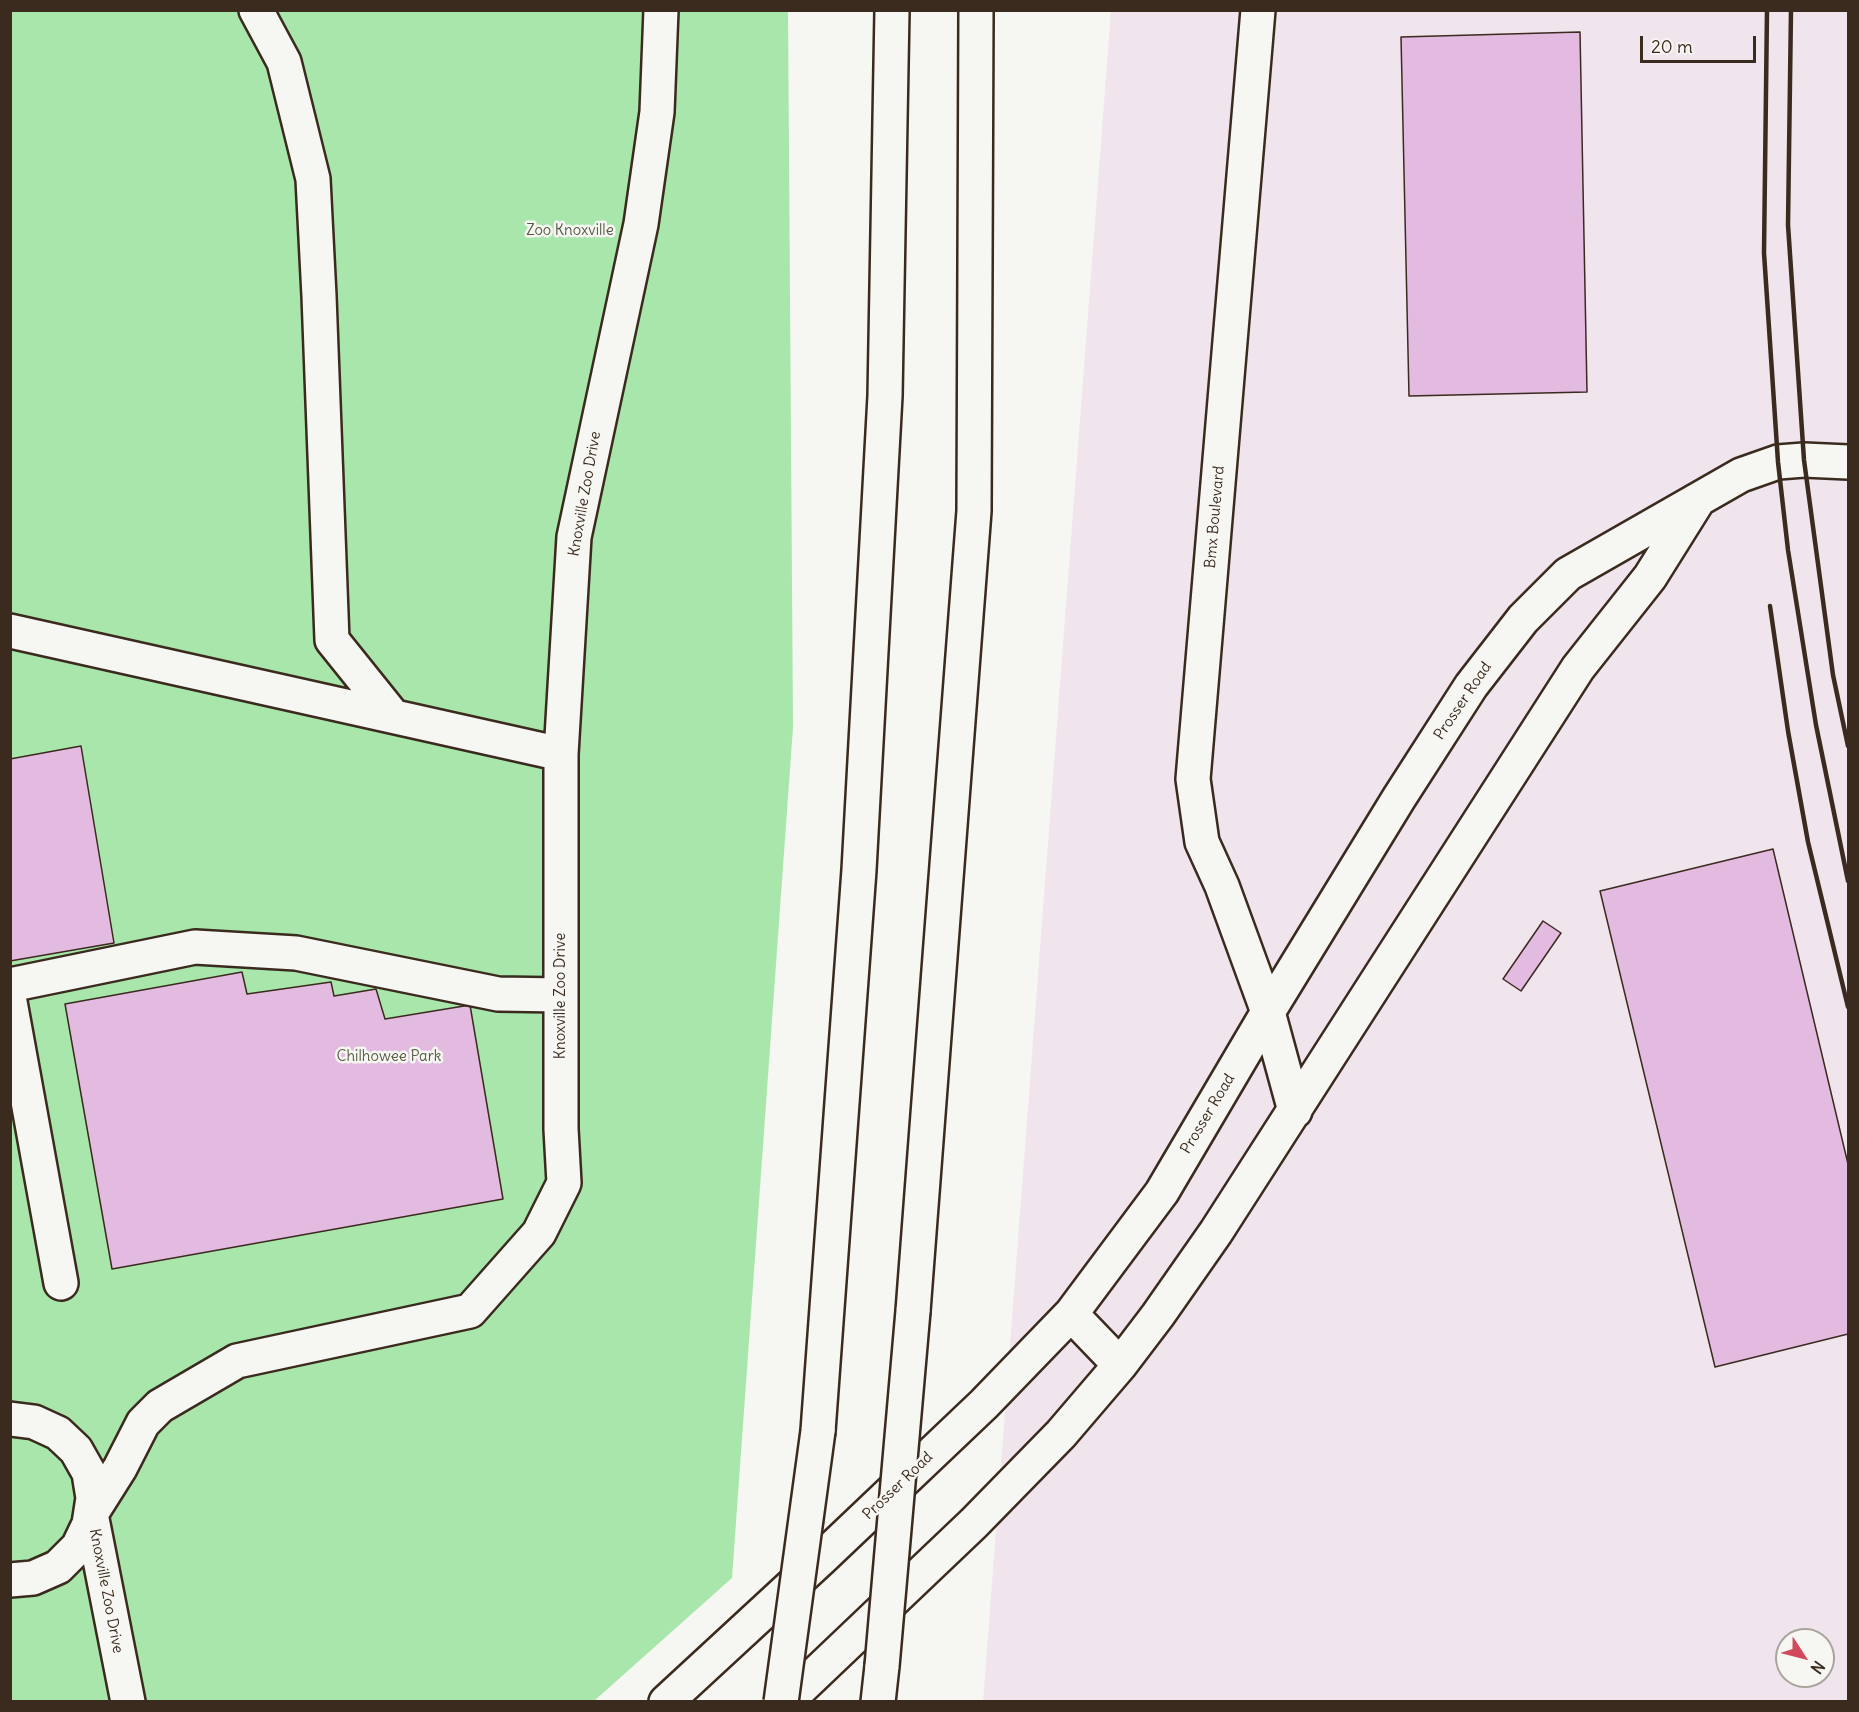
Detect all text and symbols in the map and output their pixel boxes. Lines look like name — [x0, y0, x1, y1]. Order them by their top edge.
scale bar — [1643, 24, 1758, 62]
text: 20 m — [1651, 35, 1693, 58]
park label: Zoo Knoxville — [526, 222, 614, 240]
street label: Knoxville Zoo Drive — [565, 430, 605, 558]
street label: Bmx Boulevard — [1202, 465, 1228, 569]
street label: Prosser Road — [1430, 659, 1496, 743]
street label: Knoxville Zoo Drive — [552, 933, 570, 1059]
park label: Chilhowee Park — [337, 1048, 441, 1066]
street label: Prosser Road — [1177, 1071, 1239, 1157]
street label: Prosser Road — [859, 1448, 937, 1524]
street label: Knoxville Zoo Drive — [85, 1527, 127, 1655]
north arrow — [1775, 1628, 1835, 1688]
text: N — [1807, 1657, 1829, 1678]

